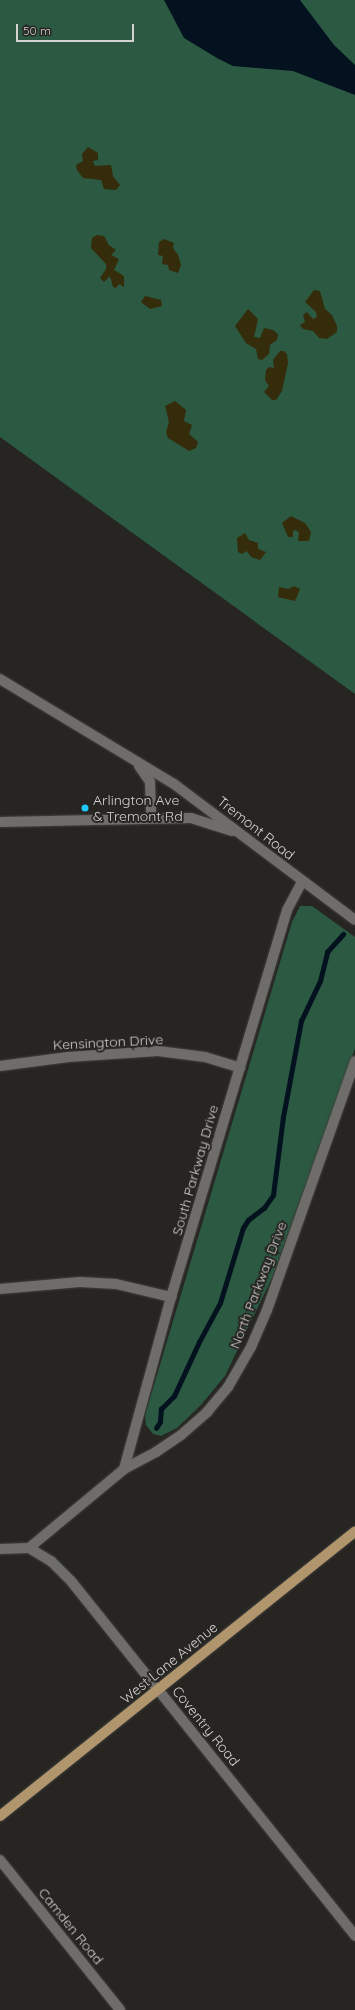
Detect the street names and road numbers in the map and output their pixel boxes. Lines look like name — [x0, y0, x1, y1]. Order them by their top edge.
street label: Tremont Road — [214, 793, 298, 863]
street label: Kensington Drive — [52, 1031, 164, 1053]
street label: South Parkway Drive — [168, 1103, 222, 1237]
street label: North Parkway Drive — [226, 1219, 290, 1351]
street label: West Lane Avenue — [117, 1619, 221, 1707]
street label: Coventry Road — [169, 1683, 243, 1769]
street label: Camden Road — [35, 1884, 107, 1968]

